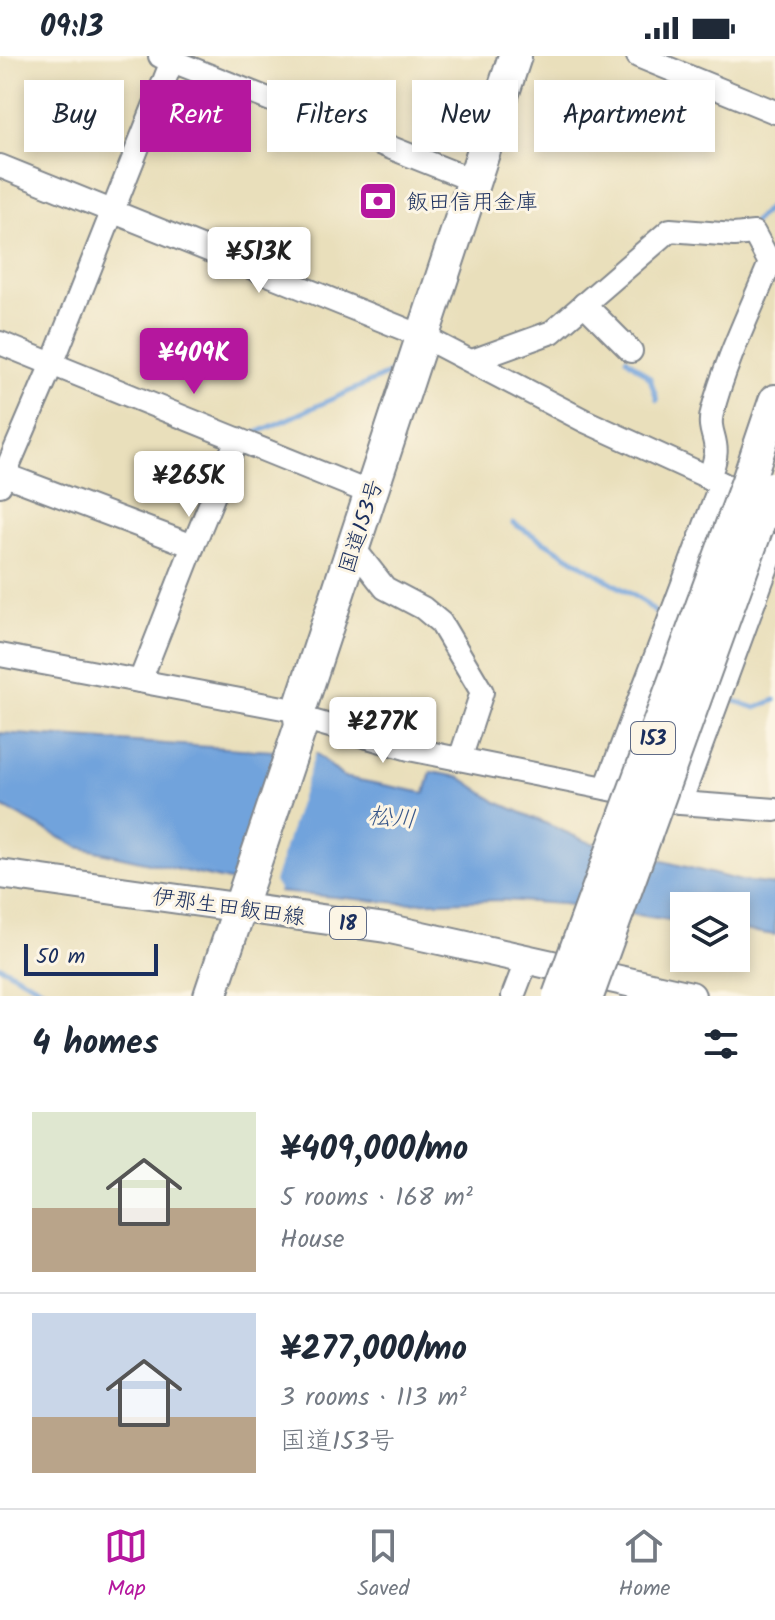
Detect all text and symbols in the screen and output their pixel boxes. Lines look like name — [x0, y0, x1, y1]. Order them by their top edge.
text: 09:13 — [40, 4, 103, 52]
chip: Buy — [24, 80, 124, 152]
chip: Rent — [140, 80, 251, 152]
chip: Filters — [267, 80, 396, 152]
chip: New — [412, 80, 518, 152]
chip: Apartment — [534, 80, 715, 152]
bank icon: 飯田信用金庫 — [357, 180, 399, 222]
place label: 飯田信用金庫 — [406, 186, 538, 221]
pin: ¥513K — [203, 227, 315, 295]
text: ¥513K — [226, 232, 292, 274]
pin: ¥409K — [138, 328, 250, 396]
text: ¥409K — [158, 333, 230, 375]
pin: ¥265K — [133, 451, 245, 519]
text: ¥265K — [152, 456, 226, 498]
street label: 国道153号 — [331, 475, 394, 578]
pin: ¥277K — [327, 697, 439, 765]
text: ¥277K — [347, 702, 419, 744]
road number: 153 — [631, 722, 675, 754]
water label: 松川 — [366, 797, 417, 840]
street label: 伊那生田飯田線 — [150, 880, 307, 937]
map controls — [670, 892, 750, 972]
button: layers — [670, 892, 750, 972]
road number: 18 — [330, 907, 366, 939]
scale bar — [24, 940, 158, 976]
text: 50 m — [36, 940, 85, 975]
text: 4 homes — [32, 1017, 159, 1071]
icon: filters — [699, 1022, 743, 1066]
text: ¥409,000/mo — [280, 1123, 468, 1177]
icon: home — [96, 1144, 192, 1240]
text: 5 rooms · 168 m² — [280, 1177, 473, 1219]
text: House — [280, 1219, 344, 1261]
text: ¥277,000/mo — [280, 1323, 467, 1377]
icon: home — [96, 1345, 192, 1441]
text: 3 rooms · 113 m² — [280, 1377, 467, 1419]
text: 国道153号 — [280, 1421, 395, 1463]
tab: Map — [104, 1524, 148, 1607]
tab: Saved — [357, 1524, 410, 1607]
tab: Home — [618, 1524, 671, 1607]

